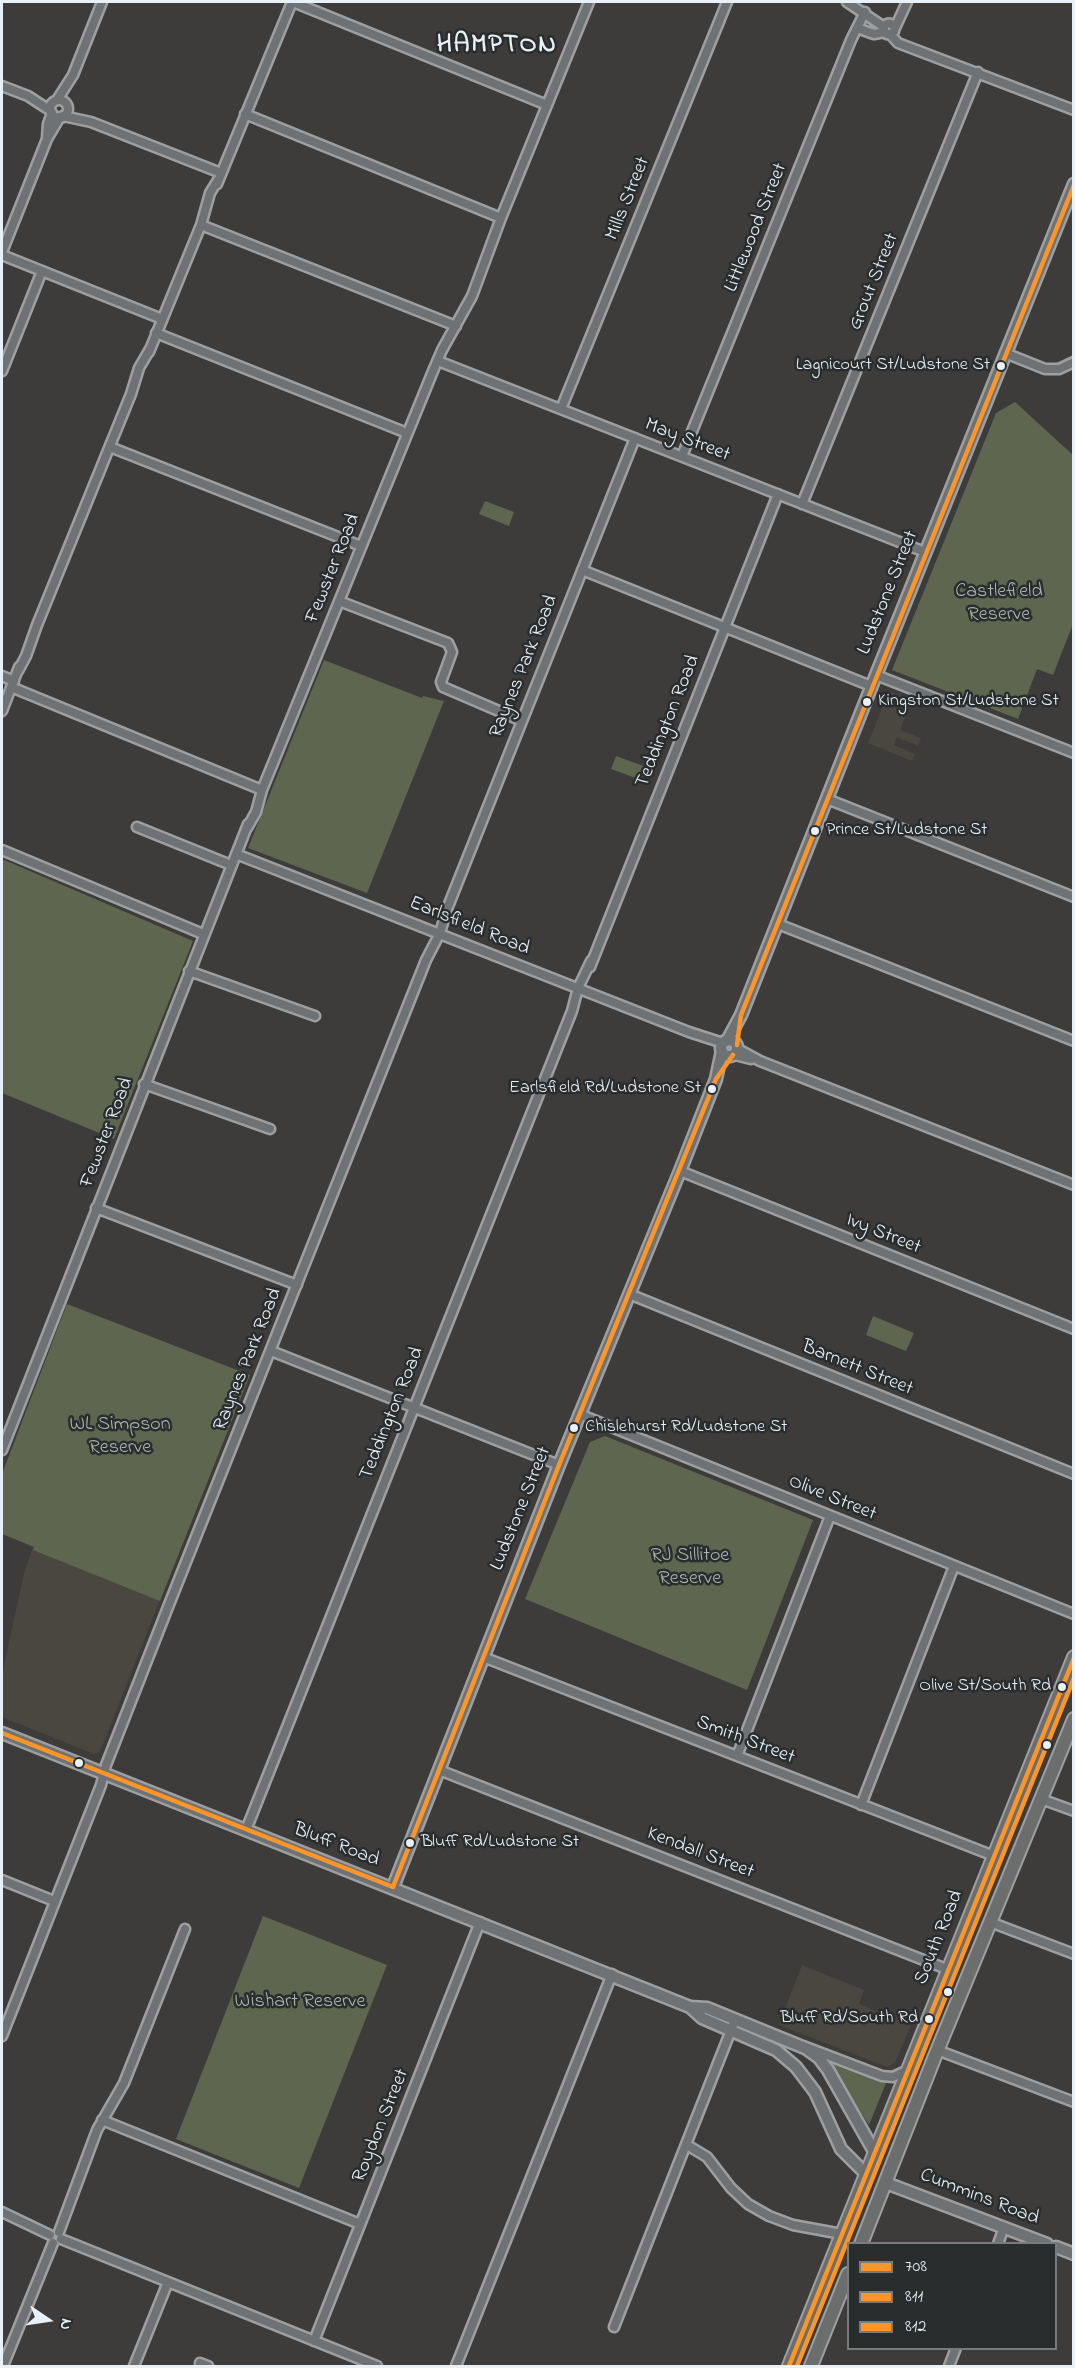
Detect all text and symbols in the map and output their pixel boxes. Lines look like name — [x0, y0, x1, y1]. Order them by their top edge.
district label: HAMPTON — [437, 31, 557, 63]
street label: Mills Street — [601, 154, 657, 244]
street label: Littlewood Street — [720, 160, 794, 296]
street label: Grout Street — [845, 230, 905, 334]
place label: Lagnicourt St/Ludstone St — [796, 355, 990, 377]
marker: Lagnicourt St/Ludstone St — [995, 360, 1007, 372]
street label: May Street — [641, 414, 733, 468]
street label: Fewster Road — [301, 511, 367, 627]
street label: Ludstone Street — [853, 528, 925, 658]
park label: Castlefield Reserve — [955, 581, 1043, 628]
street label: Raynes Park Road — [485, 592, 565, 742]
street label: Teddington Road — [631, 652, 707, 792]
place label: Kingston St/Ludstone St — [878, 691, 1059, 713]
marker: Kingston St/Ludstone St — [861, 696, 873, 708]
place label: Prince St/Ludstone St — [826, 820, 987, 842]
marker: Prince St/Ludstone St — [809, 825, 821, 837]
street label: Earlsfield Road — [405, 892, 533, 962]
street label: Fewster Road — [76, 1075, 140, 1191]
place label: Earlsfield Rd/Ludstone St — [509, 1078, 701, 1100]
marker: Earlsfield Rd/Ludstone St — [706, 1083, 718, 1095]
street label: Ivy Street — [842, 1209, 924, 1261]
street label: Raynes Park Road — [209, 1285, 289, 1435]
street label: Barnett Street — [798, 1336, 916, 1402]
street label: Teddington Road — [355, 1344, 431, 1484]
park label: WL Simpson Reserve — [69, 1414, 171, 1461]
place label: Chislehurst Rd/Ludstone St — [585, 1417, 787, 1439]
marker: Chislehurst Rd/Ludstone St — [568, 1422, 580, 1434]
street label: Ludstone Street — [486, 1444, 558, 1574]
street label: Olive Street — [784, 1470, 880, 1528]
park label: RJ Sillitoe Reserve — [651, 1545, 729, 1592]
place label: Olive St/South Rd — [919, 1676, 1051, 1698]
marker: Olive St/South Rd — [1056, 1681, 1068, 1693]
street label: Smith Street — [692, 1711, 798, 1771]
unlabelled marker — [1041, 1739, 1053, 1751]
unlabelled marker — [73, 1757, 85, 1769]
street label: Bluff Road — [290, 1819, 382, 1873]
street label: Kendall Street — [643, 1823, 757, 1885]
place label: Bluff Rd/Ludstone St — [421, 1832, 579, 1854]
marker: Bluff Rd/Ludstone St — [404, 1837, 416, 1849]
street label: South Road — [910, 1887, 970, 1989]
unlabelled marker — [942, 1986, 954, 1998]
park label: Wishart Reserve — [234, 1991, 366, 2015]
place label: Bluff Rd/South Rd — [780, 2008, 918, 2030]
marker: Bluff Rd/South Rd — [923, 2013, 935, 2025]
street label: Roydon Street — [348, 2066, 416, 2186]
street label: Cummins Road — [916, 2164, 1042, 2232]
legend — [847, 2242, 1057, 2350]
text: 708 — [905, 2254, 927, 2280]
text: 811 — [905, 2284, 923, 2310]
north arrow — [18, 2290, 78, 2350]
text: 812 — [905, 2314, 926, 2340]
text: N — [53, 2316, 78, 2332]

